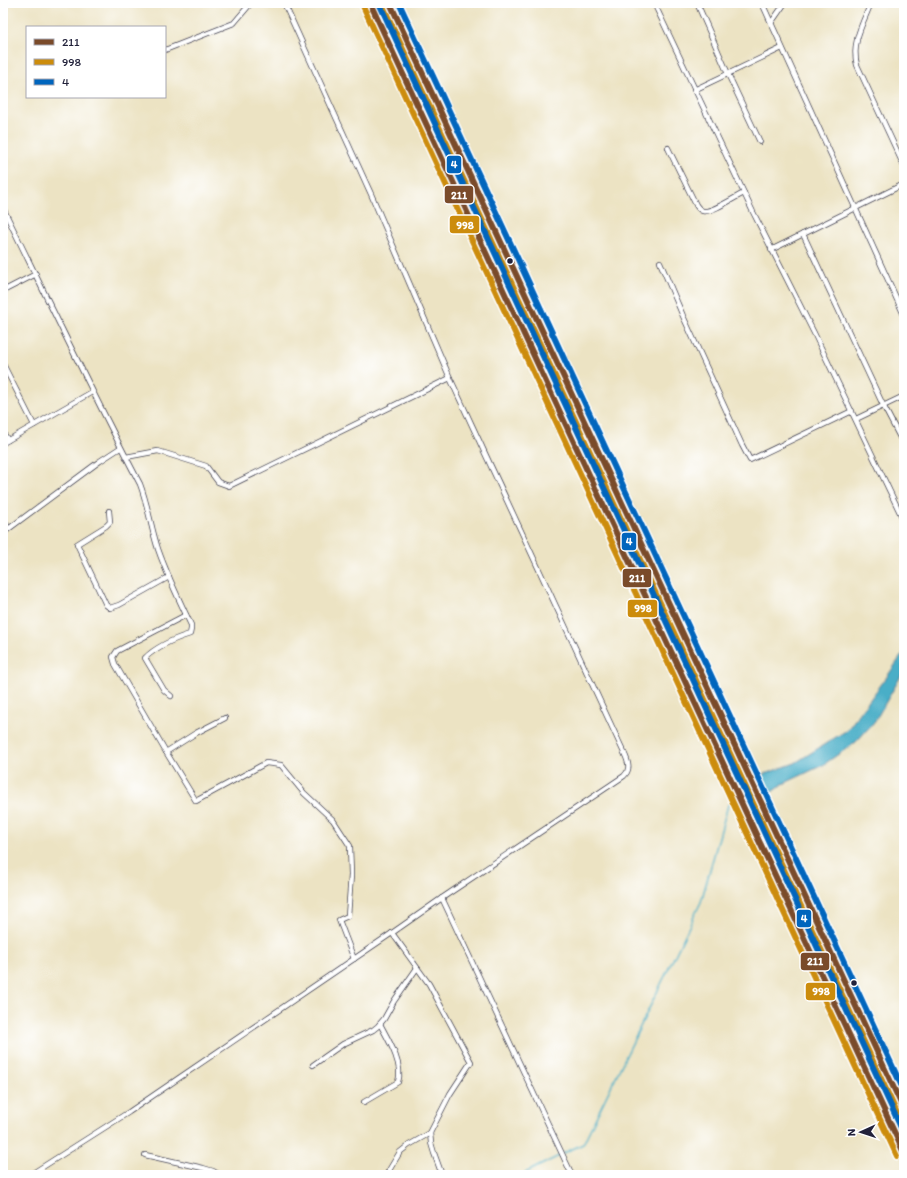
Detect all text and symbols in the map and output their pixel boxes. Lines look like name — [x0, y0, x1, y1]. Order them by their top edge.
legend — [26, 26, 166, 98]
text: 211 — [62, 35, 80, 49]
text: 998 — [62, 55, 82, 69]
text: 4 — [62, 75, 69, 89]
line badge: 4 — [446, 155, 462, 174]
text: 4 — [451, 158, 458, 171]
line badge: 211 — [444, 185, 474, 204]
text: 211 — [451, 189, 468, 202]
line badge: 998 — [449, 215, 480, 234]
text: 998 — [456, 219, 474, 232]
unlabelled marker — [505, 256, 515, 266]
line badge: 4 — [621, 532, 637, 551]
text: 4 — [626, 535, 633, 548]
line badge: 211 — [622, 568, 652, 588]
text: 211 — [629, 572, 646, 585]
line badge: 998 — [627, 599, 658, 618]
text: 998 — [634, 602, 652, 615]
line badge: 4 — [796, 909, 812, 928]
text: 4 — [801, 912, 808, 925]
line badge: 211 — [800, 952, 830, 971]
text: 211 — [807, 955, 824, 968]
unlabelled marker — [849, 978, 859, 988]
line badge: 998 — [805, 982, 836, 1001]
text: 998 — [812, 985, 830, 998]
north arrow — [841, 1112, 881, 1152]
text: N — [845, 1128, 858, 1137]

